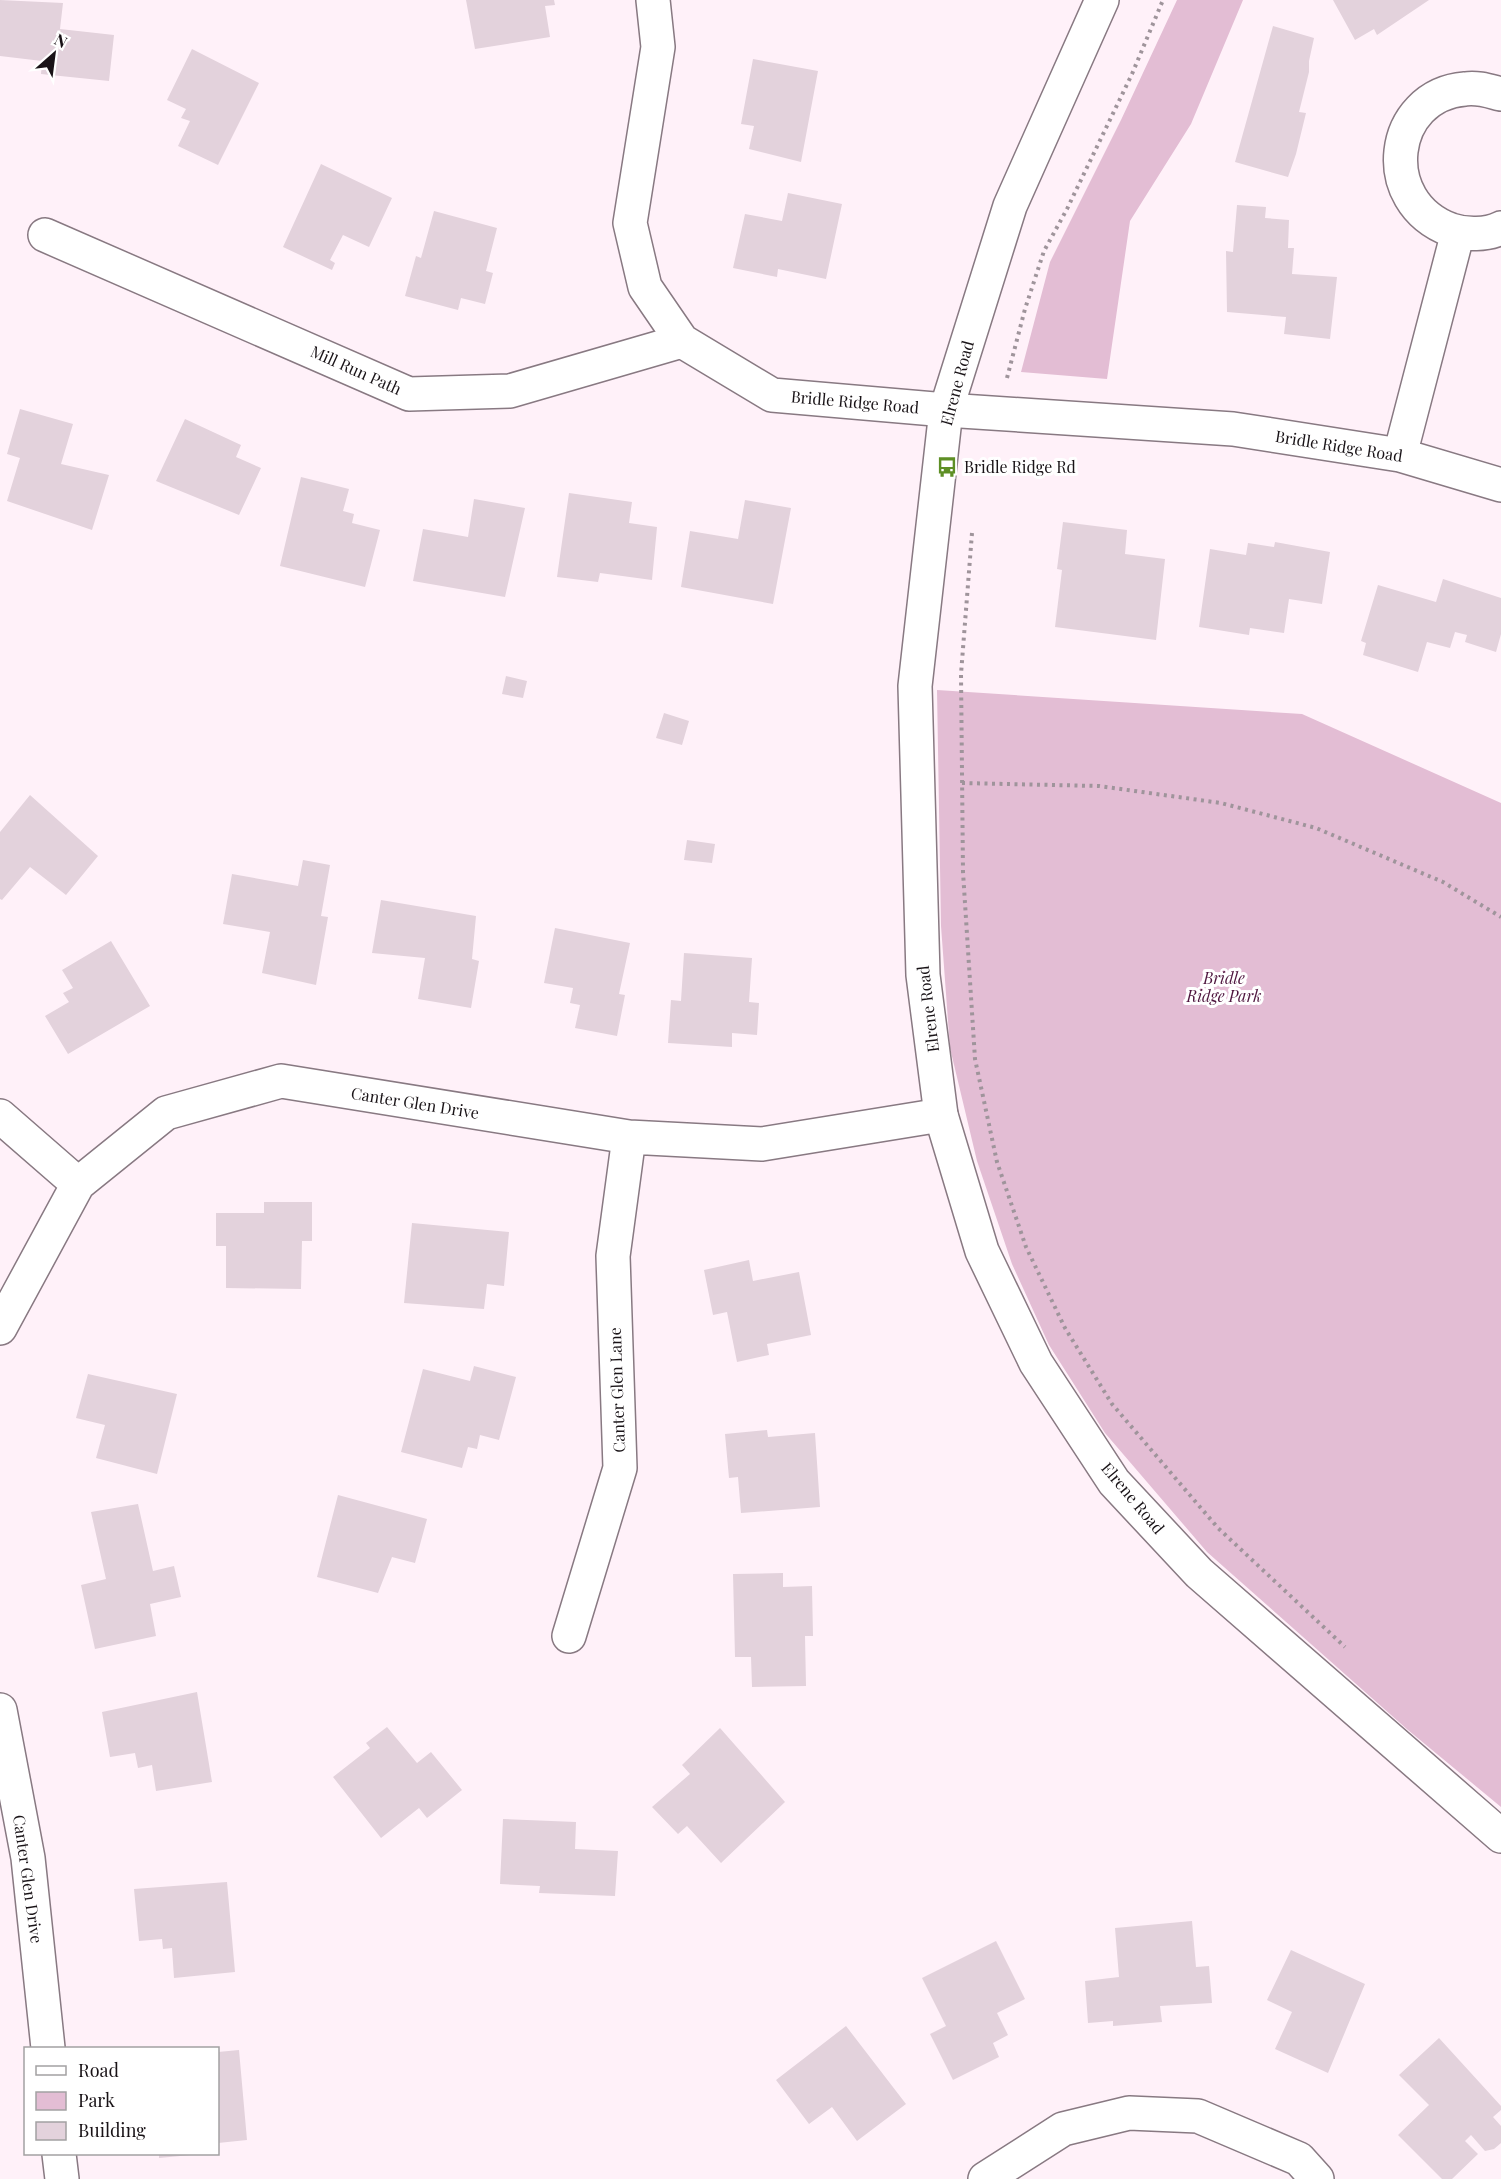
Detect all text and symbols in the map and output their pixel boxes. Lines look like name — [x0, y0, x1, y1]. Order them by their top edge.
north arrow — [24, 24, 84, 84]
text: N — [51, 28, 72, 53]
street label: Elrene Road — [935, 338, 978, 428]
street label: Mill Run Path — [308, 340, 405, 399]
street label: Bridle Ridge Road — [790, 385, 920, 418]
street label: Bridle Ridge Road — [1274, 425, 1404, 466]
bus stop icon: Bridle Ridge Rd — [935, 455, 959, 479]
place label: Bridle Ridge Rd — [964, 456, 1076, 477]
street label: Elrene Road — [912, 964, 943, 1054]
park label: Bridle Ridge Park — [1186, 967, 1261, 1006]
street label: Canter Glen Drive — [350, 1082, 481, 1123]
street label: Canter Glen Lane — [604, 1327, 629, 1453]
street label: Elrene Road — [1097, 1458, 1169, 1538]
street label: Canter Glen Drive — [9, 1813, 48, 1944]
legend — [24, 2047, 219, 2155]
text: Road — [78, 2058, 119, 2082]
text: Park — [78, 2088, 115, 2112]
text: Building — [78, 2118, 146, 2142]

